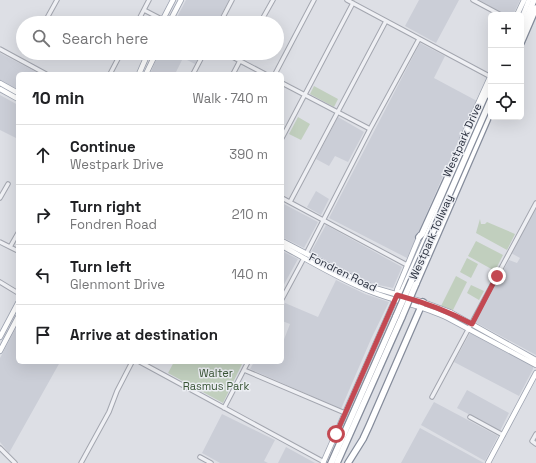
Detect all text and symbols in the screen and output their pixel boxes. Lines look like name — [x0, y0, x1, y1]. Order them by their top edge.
map controls — [488, 12, 524, 120]
button: + — [488, 12, 524, 48]
search box — [16, 16, 284, 60]
icon: search — [30, 27, 52, 49]
text: Search here — [62, 29, 148, 48]
button: − — [488, 48, 524, 84]
button: locate — [488, 84, 524, 120]
text: 10 min — [32, 87, 85, 109]
text: Walk · 740 m — [192, 90, 268, 107]
street label: Westpark Drive — [439, 101, 485, 179]
text: Continue — [70, 137, 136, 156]
icon: ahead — [32, 144, 54, 166]
text: 390 m — [229, 146, 268, 163]
text: Westpark Drive — [70, 156, 164, 173]
street label: Westpark Tollway — [406, 192, 456, 282]
text: Turn right — [70, 197, 141, 216]
icon: right — [32, 204, 54, 226]
text: 210 m — [232, 206, 268, 223]
text: Fondren Road — [70, 216, 157, 233]
street label: Fondren Road — [307, 250, 379, 294]
text: Turn left — [70, 257, 132, 276]
icon: left — [32, 264, 54, 286]
text: 140 m — [232, 266, 268, 283]
route end — [488, 267, 506, 285]
text: Glenmont Drive — [70, 276, 165, 293]
icon: arrive — [32, 324, 54, 346]
text: Arrive at destination — [70, 325, 218, 344]
park label: Walter Rasmus Park — [183, 366, 249, 393]
route start — [327, 425, 345, 443]

